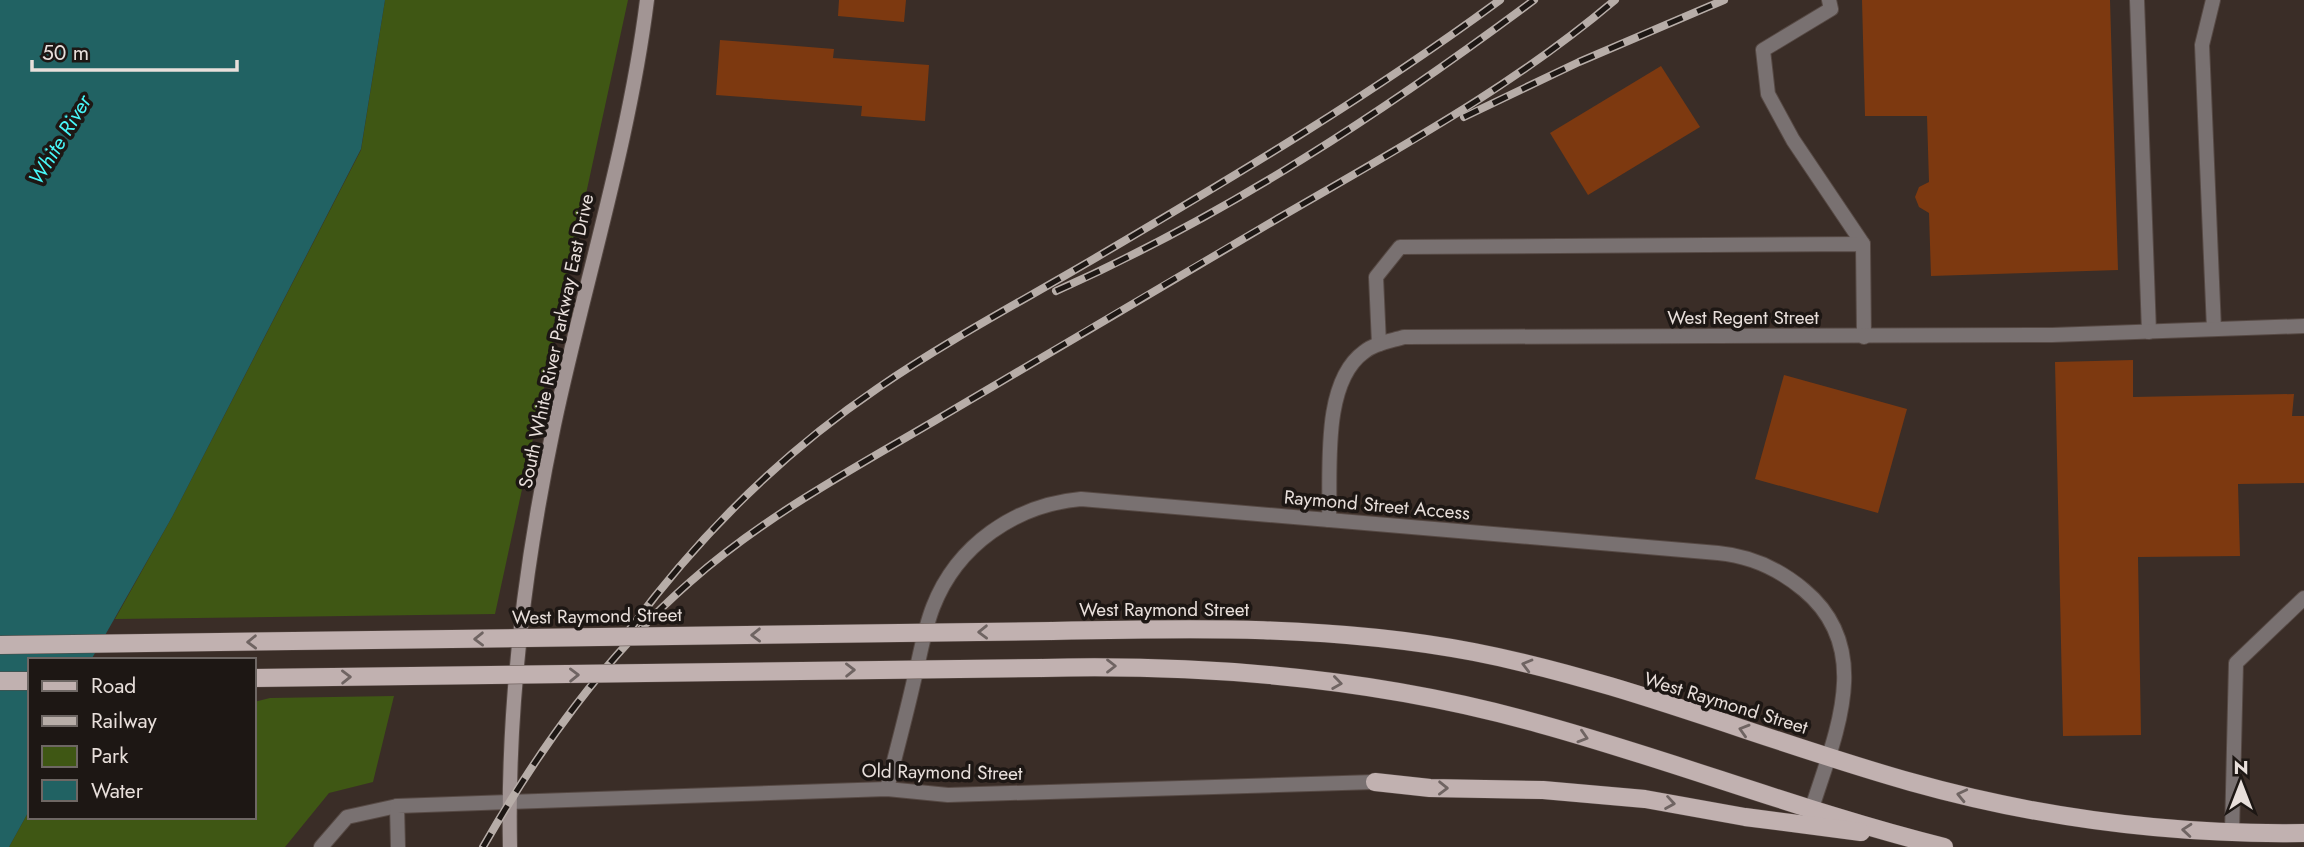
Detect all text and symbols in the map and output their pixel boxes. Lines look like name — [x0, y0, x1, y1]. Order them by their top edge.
scale bar — [32, 28, 236, 72]
text: 50 m — [42, 38, 89, 68]
water label: White River — [21, 88, 99, 191]
street label: South White River Parkway East Drive — [512, 191, 600, 491]
street label: West Regent Street — [1667, 304, 1819, 331]
street label: Raymond Street Access — [1283, 483, 1471, 527]
street label: West Raymond Street — [1079, 596, 1249, 623]
street label: West Raymond Street — [512, 601, 683, 631]
one-way arrow — [978, 624, 988, 640]
one-way arrow — [750, 627, 761, 643]
one-way arrow — [474, 631, 485, 646]
one-way arrow — [246, 634, 257, 649]
legend — [28, 658, 256, 819]
one-way arrow — [1105, 659, 1116, 674]
one-way arrow — [1521, 659, 1533, 673]
one-way arrow — [846, 662, 856, 678]
street label: West Raymond Street — [1641, 665, 1812, 741]
one-way arrow — [569, 667, 580, 683]
one-way arrow — [342, 669, 352, 685]
text: Road — [91, 671, 136, 701]
one-way arrow — [1332, 675, 1343, 690]
text: Railway — [91, 706, 157, 736]
one-way arrow — [1739, 724, 1751, 739]
one-way arrow — [1577, 728, 1589, 743]
text: Park — [91, 741, 129, 771]
north arrow — [2206, 749, 2276, 819]
text: N — [2233, 754, 2249, 781]
street label: Old Raymond Street — [861, 757, 1023, 787]
text: Water — [91, 776, 144, 806]
one-way arrow — [1438, 780, 1449, 796]
one-way arrow — [1957, 789, 1969, 803]
one-way arrow — [1664, 795, 1676, 810]
one-way arrow — [2181, 823, 2192, 838]

